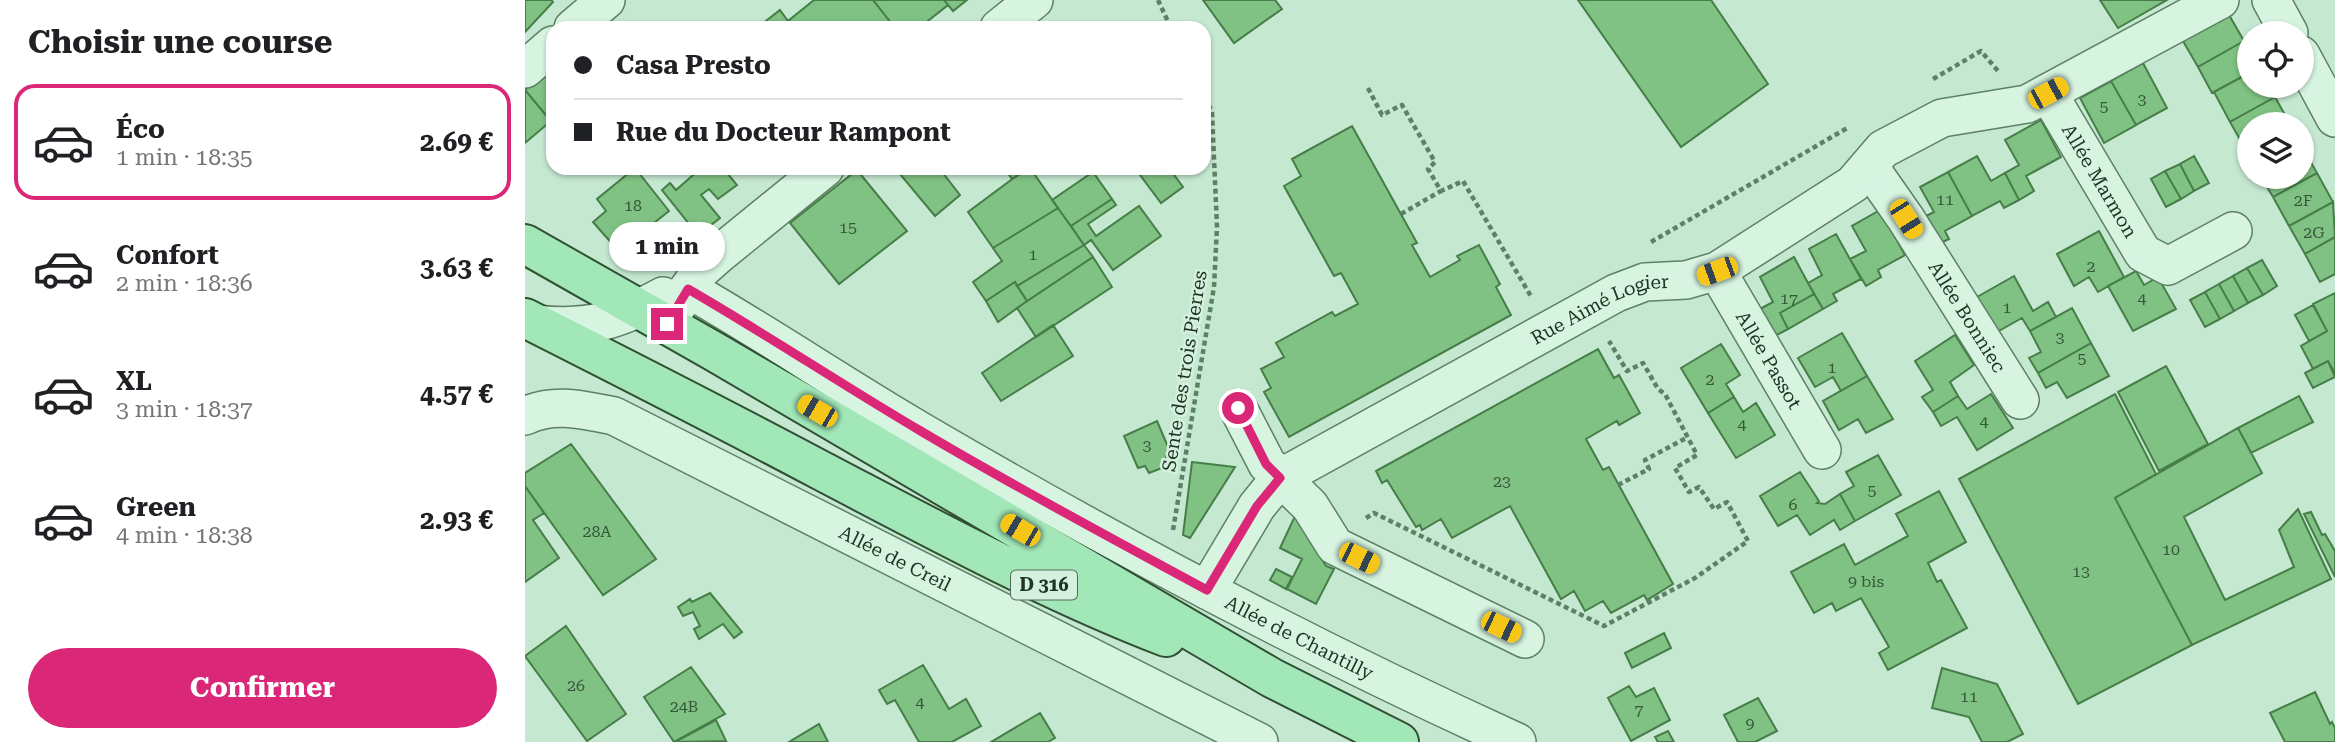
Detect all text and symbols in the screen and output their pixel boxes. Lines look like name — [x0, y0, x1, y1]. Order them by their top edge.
map controls — [2237, 21, 2314, 189]
button: locate — [2237, 21, 2314, 98]
text: Choisir une course — [28, 23, 332, 61]
text: Casa Presto — [616, 50, 771, 80]
car — [2025, 74, 2072, 112]
house number: 3 — [2138, 90, 2147, 109]
house number: 5 — [2100, 97, 2109, 116]
icon: car — [32, 111, 95, 174]
button: layers — [2237, 112, 2314, 189]
text: Éco — [116, 114, 165, 144]
text: Rue du Docteur Rampont — [616, 117, 951, 147]
street label: Allée Marmon — [2057, 120, 2142, 242]
text: 2.69 € — [420, 127, 493, 157]
text: 1 min · 18:35 — [116, 144, 253, 171]
house number: 11 — [1936, 190, 1954, 209]
house number: 2F — [2294, 191, 2312, 210]
house number: 18 — [624, 196, 642, 215]
car — [1886, 196, 1927, 242]
house number: 15 — [839, 218, 857, 237]
callout: 1 min — [609, 222, 725, 272]
house number: 2G — [2303, 223, 2325, 242]
text: 1 min — [635, 233, 699, 260]
icon: car — [32, 237, 95, 300]
text: Confort — [116, 240, 219, 270]
house number: 1 — [1029, 245, 1038, 264]
text: 3.63 € — [420, 253, 493, 283]
car — [1694, 254, 1741, 288]
street label: Allée Bonniec — [1923, 257, 2011, 377]
house number: 2 — [2087, 257, 2096, 276]
street label: Sente des trois Pierres — [1157, 269, 1212, 473]
text: 2 min · 18:36 — [116, 270, 253, 297]
street label: Rue Aimé Logier — [1527, 270, 1669, 350]
house number: 17 — [1780, 289, 1798, 308]
house number: 4 — [2138, 289, 2147, 308]
house number: 1 — [2003, 298, 2012, 317]
street label: Allée Passot — [1731, 307, 1806, 413]
route end — [651, 308, 683, 340]
house number: 3 — [2056, 328, 2065, 347]
house number: 5 — [2078, 349, 2087, 368]
house number: 1 — [1828, 358, 1837, 377]
icon: car — [32, 363, 95, 426]
text: XL — [116, 366, 152, 396]
house number: 2 — [1706, 370, 1715, 389]
text: 4.57 € — [420, 379, 493, 409]
car — [794, 391, 841, 431]
route start — [1222, 392, 1254, 424]
text: 3 min · 18:37 — [116, 396, 253, 423]
house number: 4 — [1980, 412, 1989, 431]
house number: 4 — [1738, 415, 1747, 434]
house number: 3 — [1143, 436, 1152, 455]
house number: 23 — [1493, 472, 1511, 491]
house number: 5 — [1868, 481, 1877, 500]
icon: car — [32, 489, 95, 552]
text: Green — [116, 492, 196, 522]
house number: 6 — [1789, 495, 1798, 514]
text: 2.93 € — [420, 505, 493, 535]
car — [997, 510, 1044, 550]
street label: Allée de Creil — [835, 521, 955, 597]
text: 4 min · 18:38 — [116, 522, 253, 549]
house number: 28A — [582, 522, 612, 541]
car — [1336, 539, 1383, 577]
house number: 10 — [2162, 540, 2180, 559]
house number: 13 — [2072, 562, 2090, 581]
road number: D 316 — [1011, 570, 1077, 600]
house number: 9 bis — [1848, 572, 1884, 591]
street label: Allée de Chantilly — [1221, 591, 1378, 685]
car — [1478, 608, 1525, 646]
button: Confirmer — [28, 648, 497, 728]
house number: 26 — [567, 676, 585, 695]
house number: 11 — [1960, 687, 1978, 706]
house number: 4 — [916, 693, 925, 712]
house number: 24B — [670, 697, 698, 716]
house number: 7 — [1635, 700, 1644, 719]
house number: 9 — [1746, 714, 1755, 733]

